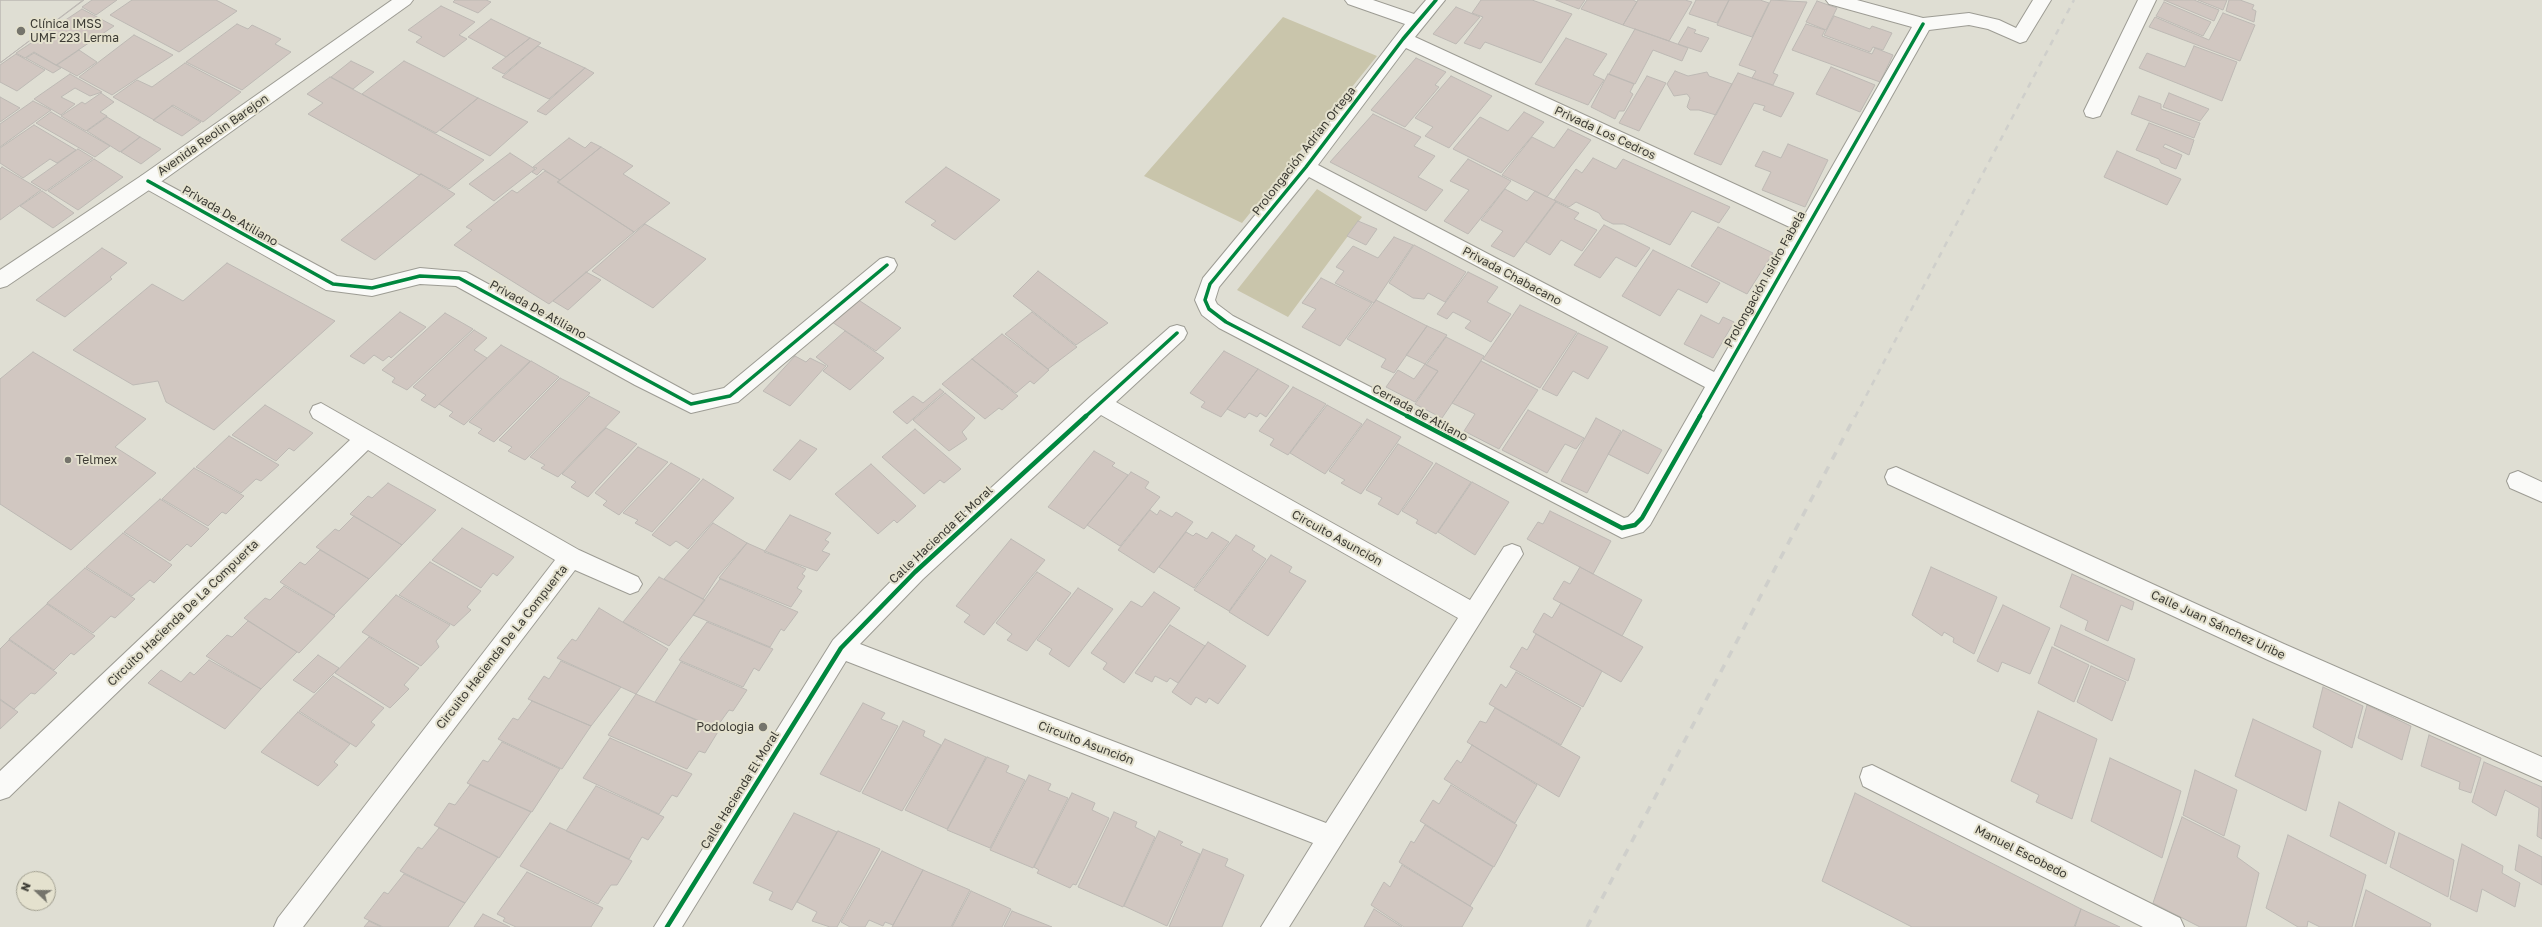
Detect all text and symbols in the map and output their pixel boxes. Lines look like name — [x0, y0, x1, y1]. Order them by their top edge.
place label: Clínica IMSS UMF 223 Lerma — [30, 17, 119, 45]
marker: Clínica IMSS UMF 223 Lerma — [15, 25, 27, 37]
street label: Prolongación Adrian Ortega — [1249, 84, 1359, 218]
street label: Avenida Reolin Barejon — [155, 91, 271, 179]
street label: Privada Los Cedros — [1552, 103, 1658, 163]
street label: Privada De Atiliano — [179, 183, 281, 249]
street label: Prolongación Isidro Fabela — [1721, 208, 1809, 350]
street label: Privada Chabacano — [1460, 244, 1564, 308]
street label: Privada De Atiliano — [487, 277, 589, 343]
street label: Cerrada de Atilano — [1370, 382, 1470, 444]
place label: Telmex — [76, 453, 117, 467]
marker: Telmex — [63, 455, 73, 465]
street label: Calle Hacienda El Moral — [886, 483, 996, 587]
street label: Circuito Asunción — [1289, 507, 1385, 569]
street label: Circuito Hacienda De La Compuerta — [105, 537, 261, 689]
street label: Circuito Hacienda De La Compuerta — [433, 562, 571, 732]
street label: Calle Juan Sánchez Uribe — [2149, 588, 2287, 662]
street label: Circuito Asunción — [1036, 718, 1136, 768]
place label: Podologia — [696, 720, 754, 734]
marker: Podologia — [757, 721, 769, 733]
street label: Calle Hacienda El Moral — [698, 728, 782, 852]
street label: Manuel Escobedo — [1972, 822, 2070, 882]
north arrow — [16, 871, 56, 911]
text: N — [18, 880, 33, 893]

